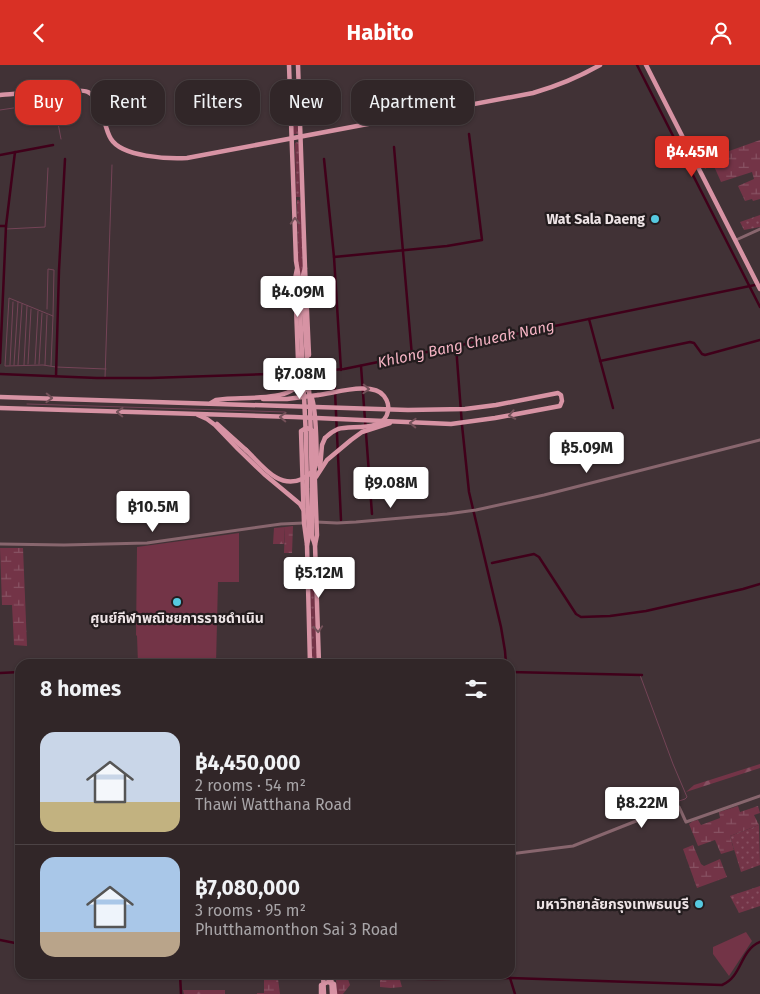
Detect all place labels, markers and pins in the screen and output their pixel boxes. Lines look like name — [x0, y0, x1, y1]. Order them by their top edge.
pin: ฿4.45M — [651, 135, 733, 178]
place label: Wat Sala Daeng — [546, 211, 645, 228]
marker: Wat Sala Daeng — [649, 213, 661, 225]
pin: ฿4.09M — [257, 275, 339, 318]
pin: ฿7.08M — [259, 357, 341, 400]
pin: ฿5.09M — [546, 431, 628, 474]
pin: ฿9.08M — [350, 467, 432, 509]
pin: ฿10.5M — [112, 491, 194, 533]
pin: ฿5.12M — [278, 557, 360, 599]
marker: ศูนย์กีฬาพณิชยการราชดำเนิน — [171, 596, 183, 608]
place label: ศูนย์กีฬาพณิชยการราชดำเนิน — [90, 610, 264, 628]
pin: ฿8.22M — [601, 787, 683, 829]
place label: มหาวิทยาลัยกรุงเทพธนบุรี — [536, 896, 689, 913]
marker: มหาวิทยาลัยกรุงเทพธนบุรี — [693, 898, 705, 910]

